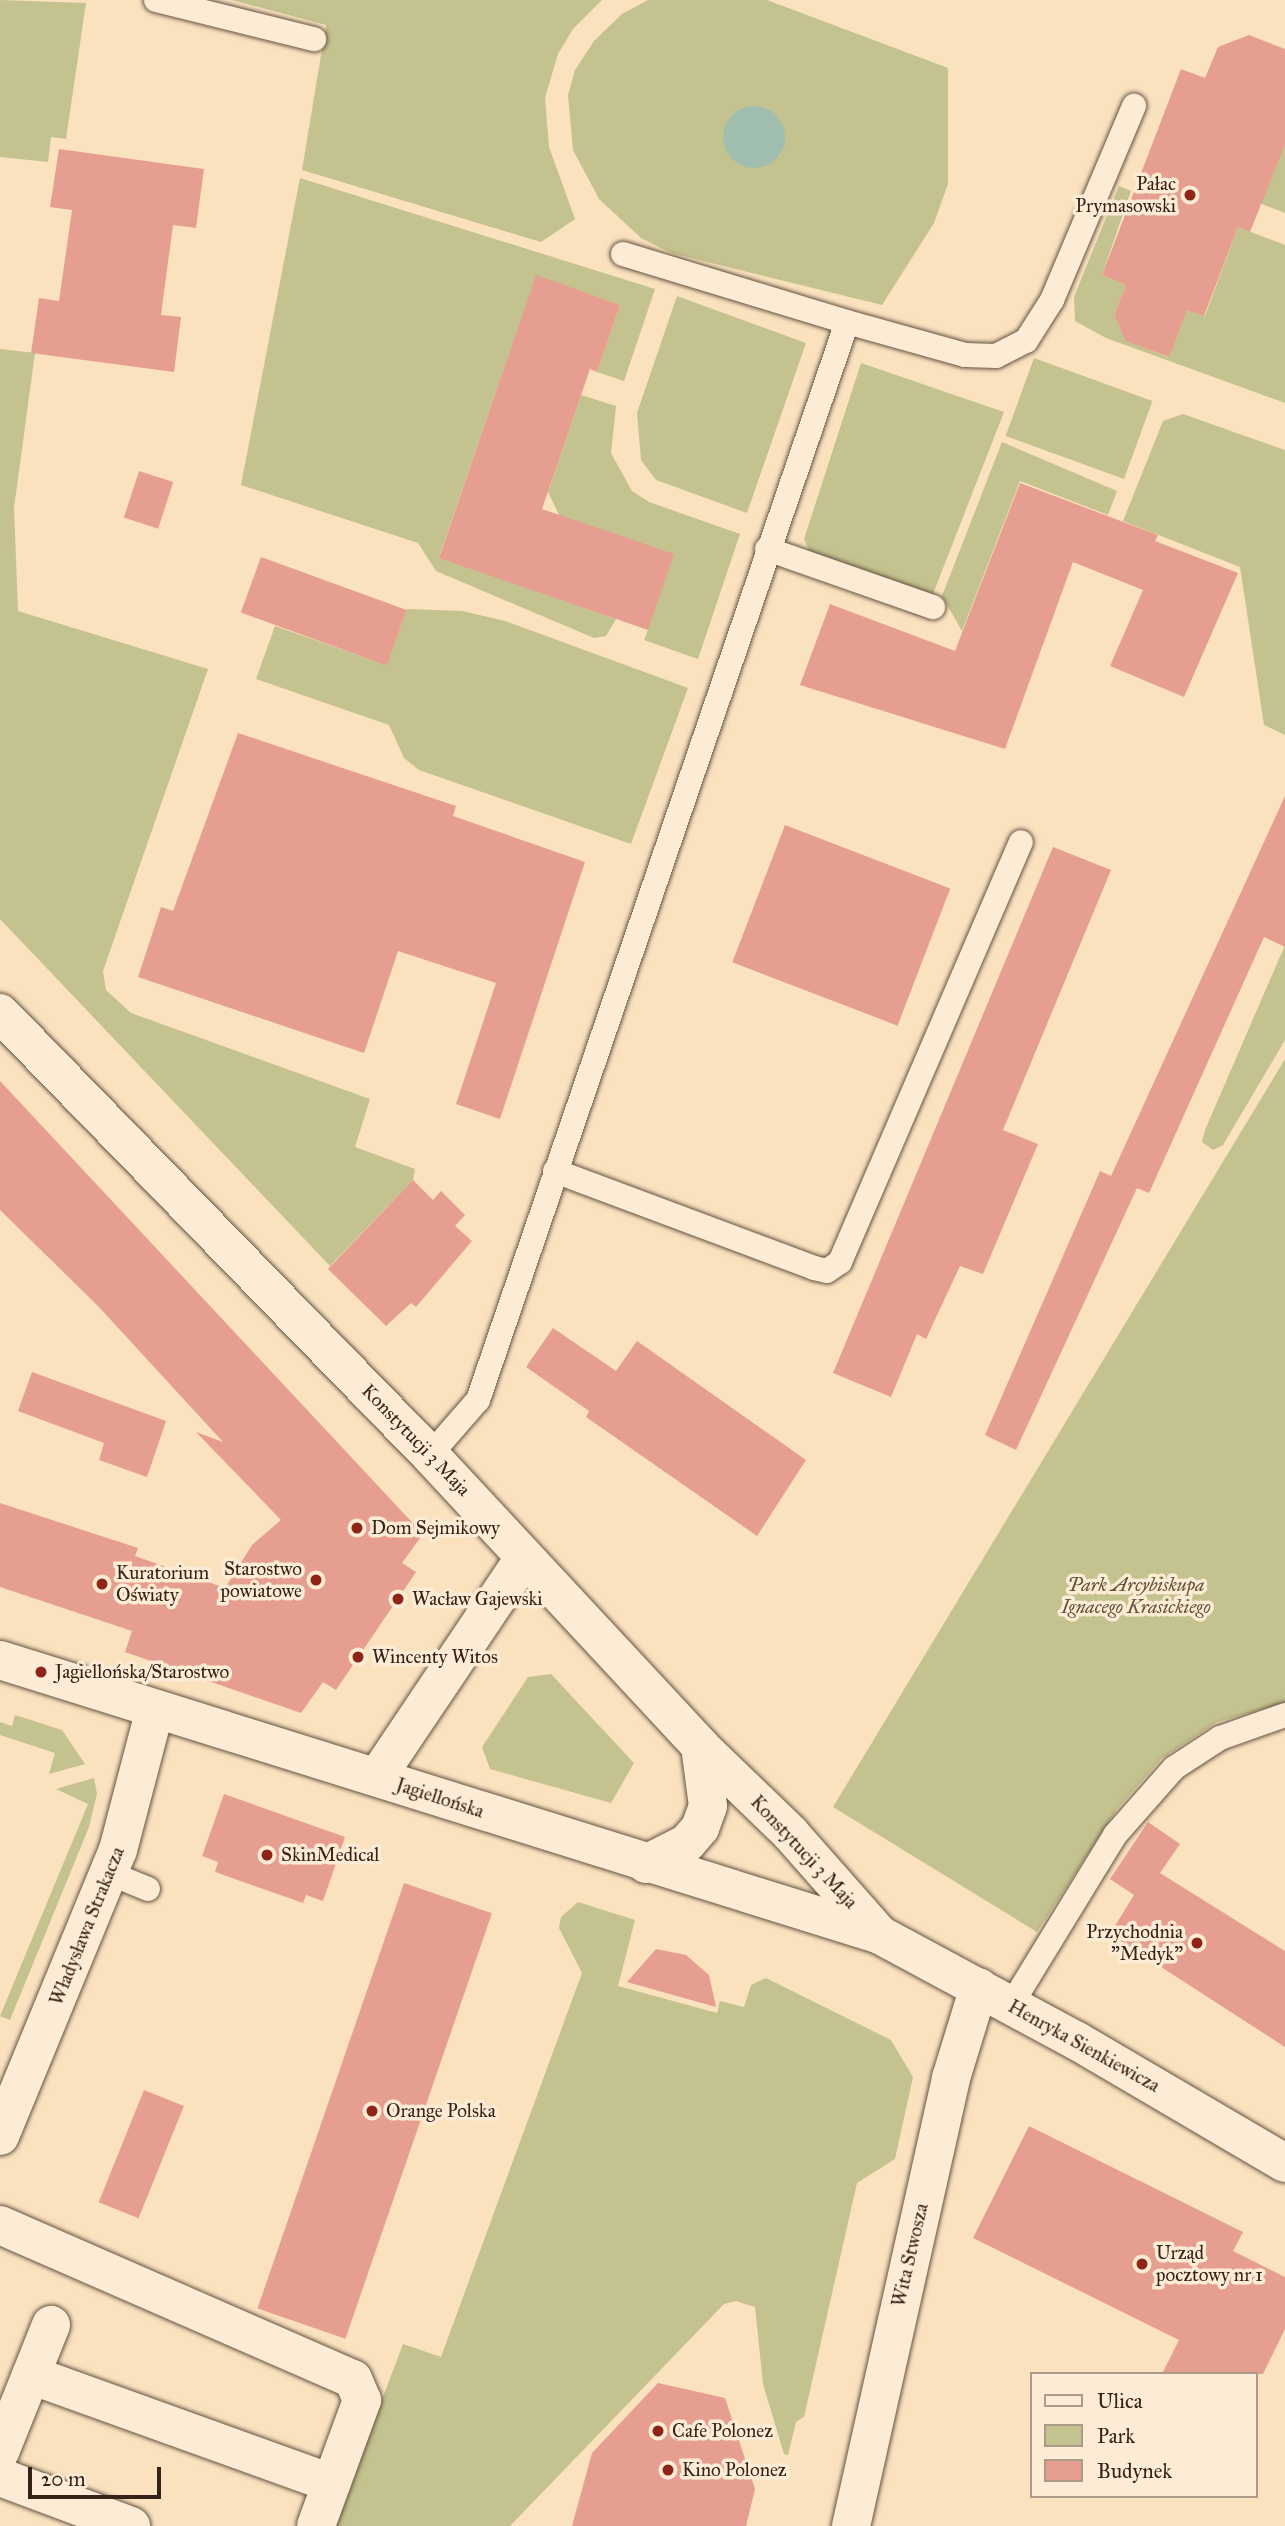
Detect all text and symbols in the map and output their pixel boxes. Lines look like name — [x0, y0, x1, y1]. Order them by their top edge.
place label: Pałac Prymasowski — [1075, 173, 1176, 217]
marker: Pałac Prymasowski — [1182, 187, 1198, 203]
street label: Konstytucji 3 Maja — [357, 1379, 475, 1501]
place label: Dom Sejmikowy — [371, 1517, 500, 1539]
marker: Dom Sejmikowy — [349, 1520, 365, 1536]
place label: Starostwo powiatowe — [221, 1558, 302, 1602]
place label: Kuratorium Oświaty — [116, 1562, 209, 1606]
marker: Starostwo powiatowe — [308, 1572, 324, 1588]
park label: Park Arcybiskupa Ignacego Krasickiego — [1061, 1574, 1211, 1618]
marker: Kuratorium Oświaty — [94, 1576, 110, 1592]
place label: Wacław Gajewski — [412, 1588, 543, 1610]
marker: Wacław Gajewski — [390, 1591, 406, 1607]
place label: Wincenty Witos — [372, 1646, 498, 1668]
marker: Wincenty Witos — [350, 1649, 366, 1665]
place label: Jagiellońska/Starostwo — [55, 1661, 229, 1683]
marker: Jagiellońska/Starostwo — [33, 1664, 49, 1680]
street label: Jagiellońska — [393, 1773, 487, 1823]
street label: Konstytucji 3 Maja — [746, 1791, 862, 1913]
street label: Władysława Strakacza — [45, 1843, 129, 2009]
place label: SkinMedical — [281, 1844, 379, 1866]
marker: SkinMedical — [259, 1847, 275, 1863]
place label: Przychodnia "Medyk" — [1086, 1921, 1183, 1965]
marker: Przychodnia "Medyk" — [1189, 1935, 1205, 1951]
street label: Henryka Sienkiewicza — [1004, 1995, 1164, 2097]
place label: Orange Polska — [386, 2100, 496, 2122]
marker: Orange Polska — [364, 2103, 380, 2119]
street label: Wita Stwosza — [887, 2201, 933, 2309]
place label: Urząd pocztowy nr 1 — [1156, 2242, 1263, 2286]
marker: Urząd pocztowy nr 1 — [1134, 2256, 1150, 2272]
legend — [1030, 2372, 1257, 2498]
text: Ulica — [1097, 2388, 1143, 2414]
place label: Cafe Polonez — [672, 2420, 773, 2442]
marker: Cafe Polonez — [650, 2423, 666, 2439]
text: Park — [1097, 2423, 1135, 2449]
scale bar — [32, 2452, 164, 2496]
text: Budynek — [1097, 2458, 1172, 2484]
place label: Kino Polonez — [682, 2459, 787, 2481]
marker: Kino Polonez — [660, 2462, 676, 2478]
text: 20 m — [41, 2466, 86, 2492]

